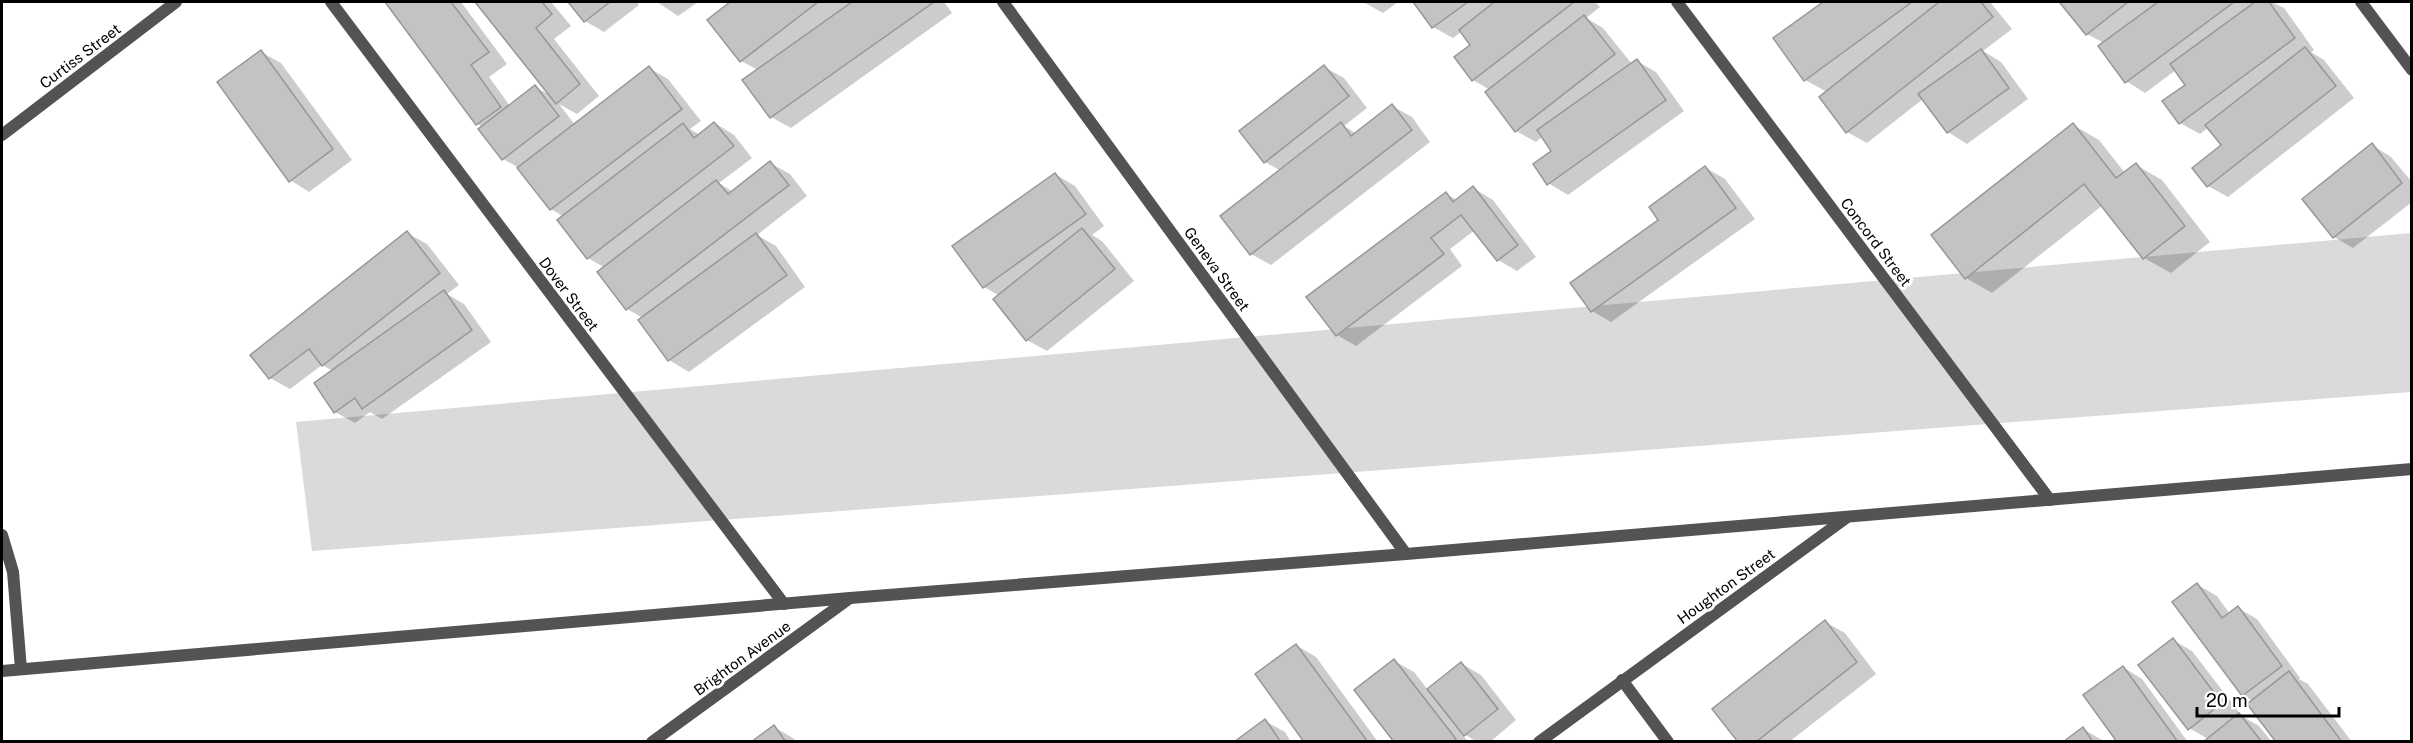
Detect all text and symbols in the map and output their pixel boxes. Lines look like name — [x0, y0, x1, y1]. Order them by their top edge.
street label: Curtiss Street — [36, 20, 124, 92]
street label: Concord Street — [1837, 194, 1915, 290]
street label: Geneva Street — [1181, 224, 1253, 314]
street label: Dover Street — [536, 254, 602, 334]
street label: Houghton Street — [1674, 545, 1778, 627]
street label: Brighton Avenue — [690, 617, 794, 699]
scale bar — [2197, 680, 2340, 718]
text: 20 m — [2206, 690, 2248, 711]

